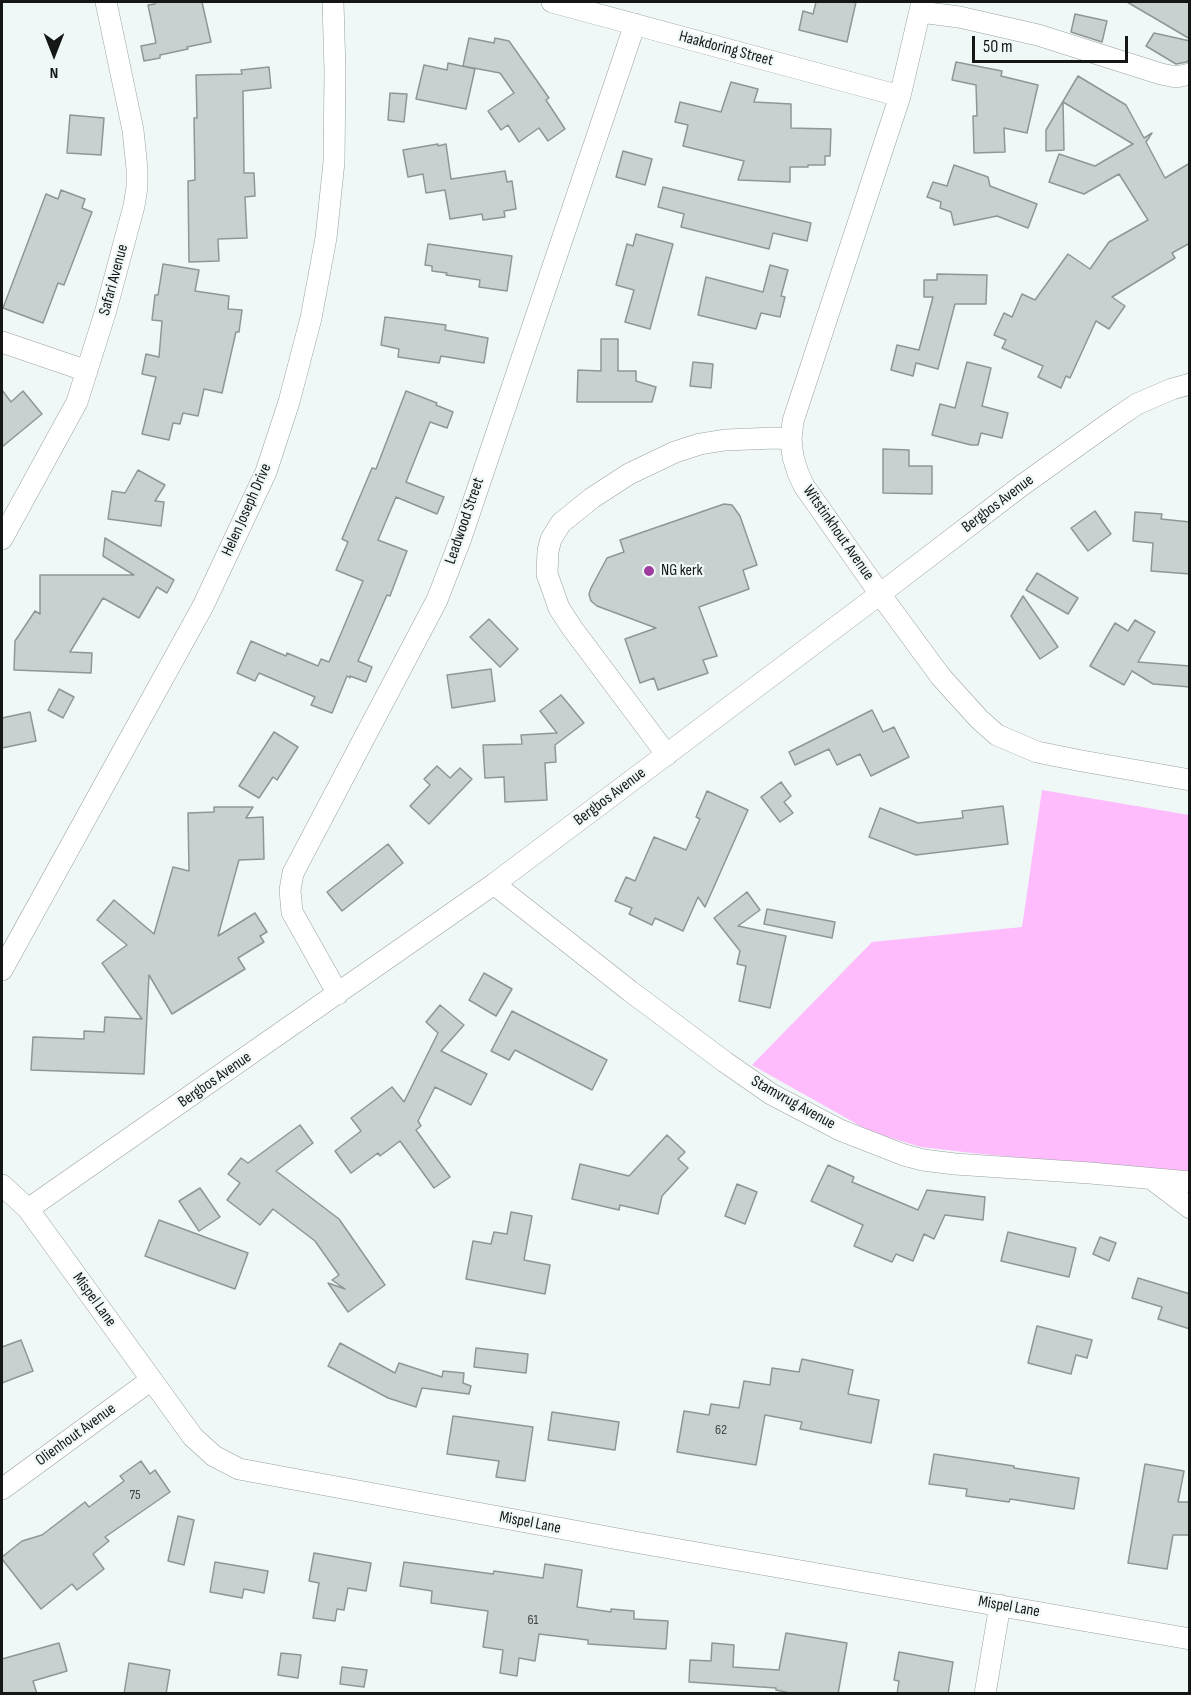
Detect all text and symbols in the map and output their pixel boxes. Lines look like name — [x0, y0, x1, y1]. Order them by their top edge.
north arrow — [24, 24, 84, 84]
scale bar — [975, 24, 1131, 62]
street label: Haakdoring Street — [677, 27, 775, 71]
text: 50 m — [983, 36, 1013, 57]
text: N — [50, 63, 58, 82]
street label: Safari Avenue — [95, 242, 133, 318]
street label: Helen Joseph Drive — [218, 461, 276, 559]
street label: Bergbos Avenue — [958, 471, 1038, 537]
street label: Leadwood Street — [441, 475, 489, 567]
street label: Witstinkhout Avenue — [798, 482, 878, 584]
place label: NG kerk — [661, 561, 703, 581]
marker: NG kerk — [642, 564, 656, 578]
street label: Bergbos Avenue — [570, 764, 650, 830]
street label: Bergbos Avenue — [175, 1048, 255, 1112]
street label: Stamvrug Avenue — [747, 1072, 839, 1134]
street label: Mispel Lane — [68, 1269, 120, 1331]
street label: Olienhout Avenue — [32, 1400, 120, 1470]
house number: 62 — [715, 1422, 727, 1438]
house number: 75 — [129, 1487, 141, 1503]
street label: Mispel Lane — [498, 1508, 562, 1538]
street label: Mispel Lane — [977, 1592, 1041, 1622]
house number: 61 — [527, 1612, 539, 1628]

